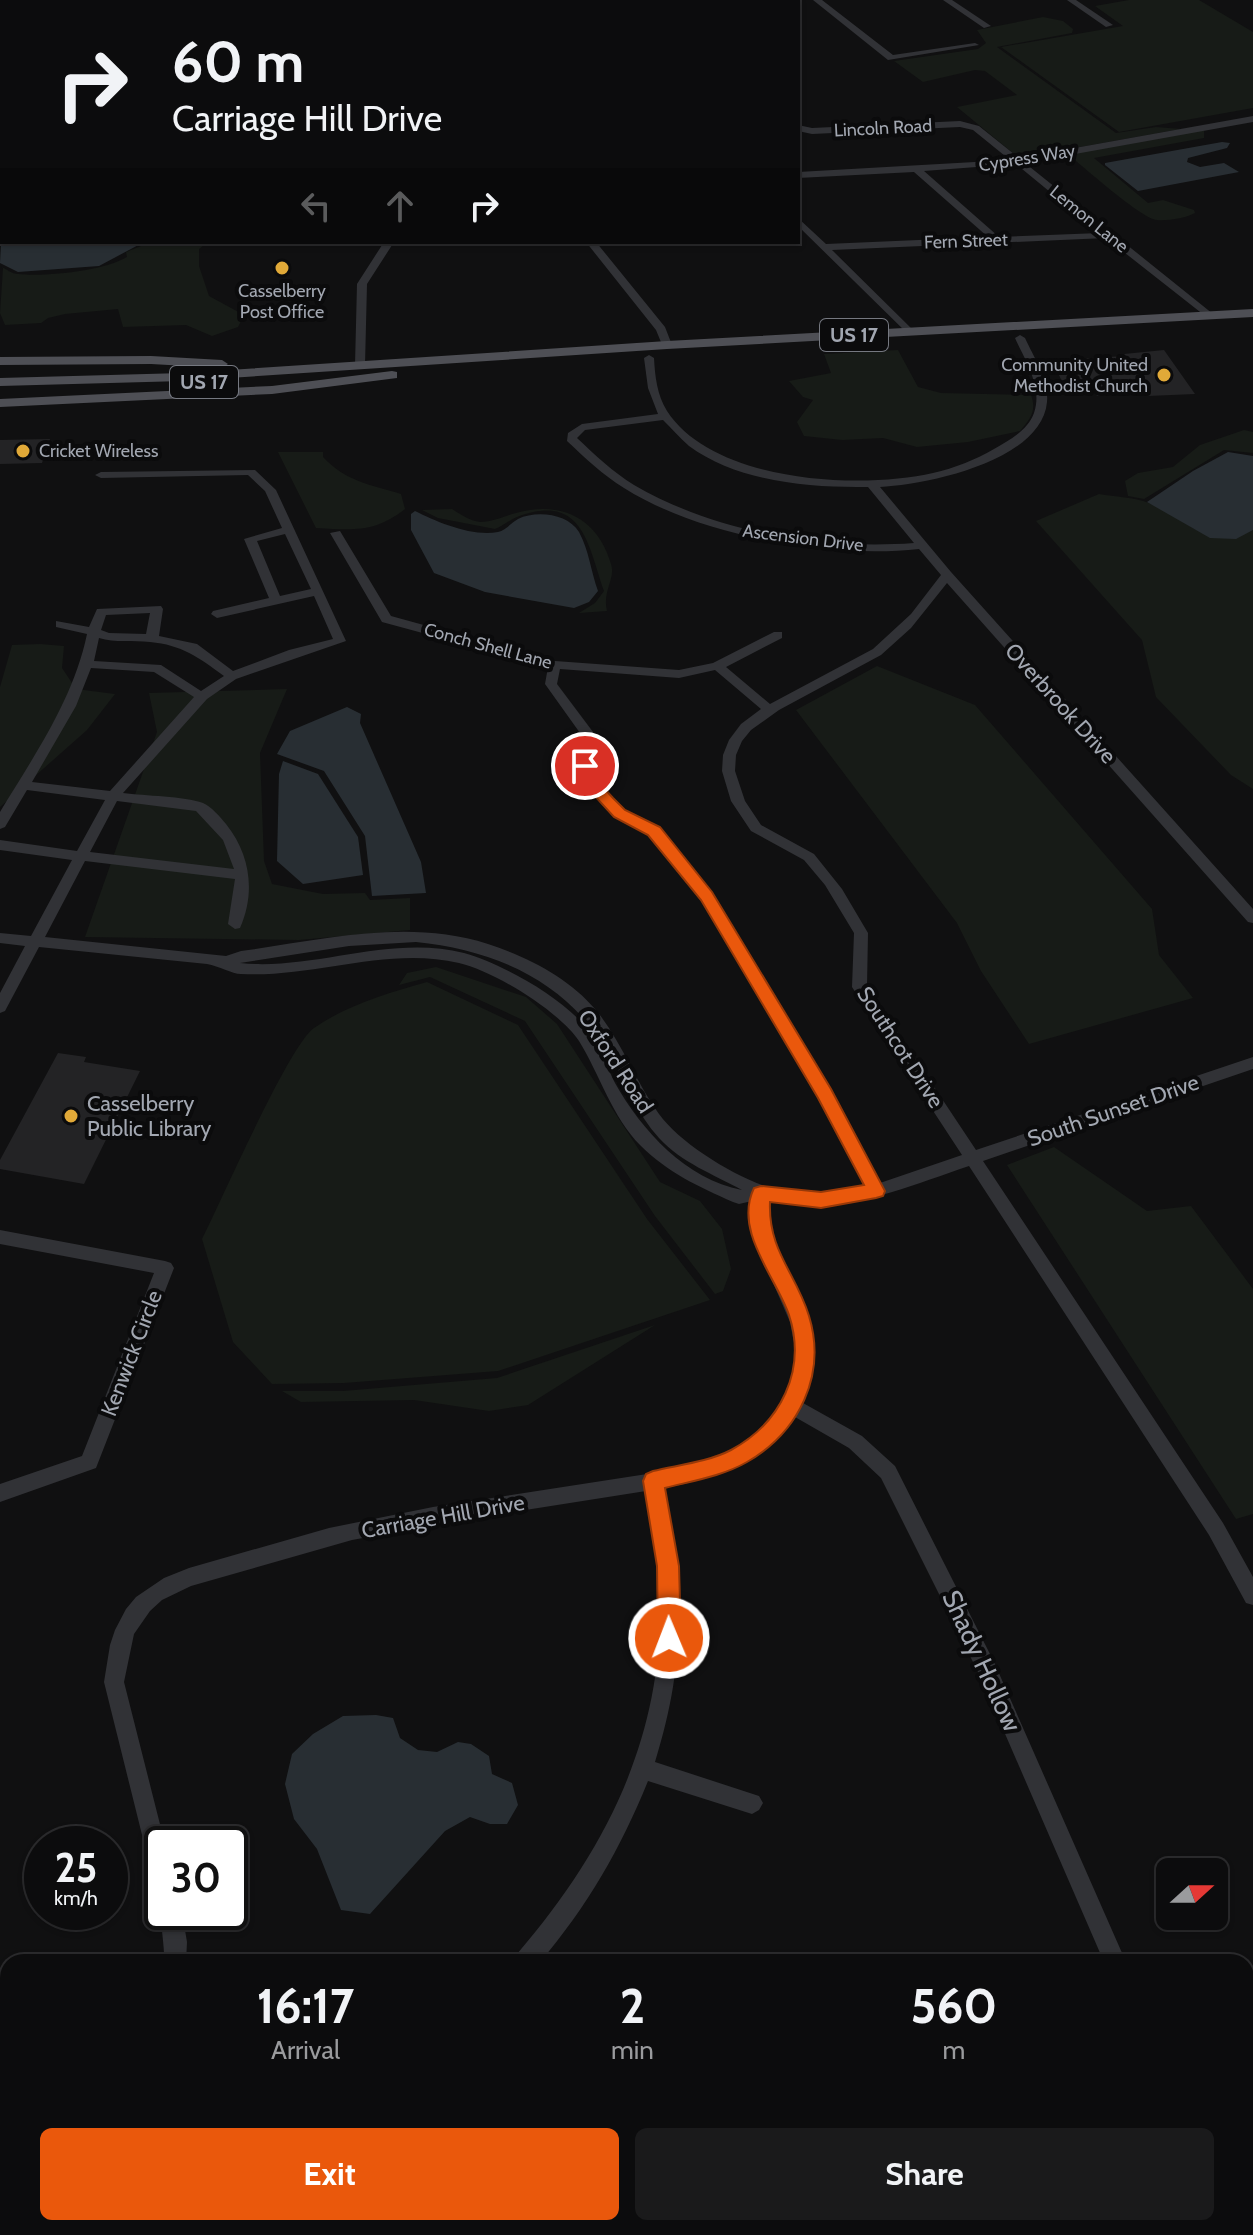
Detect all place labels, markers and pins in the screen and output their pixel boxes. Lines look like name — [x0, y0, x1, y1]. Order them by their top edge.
marker: Casselberry Post Office — [273, 259, 291, 277]
place label: Casselberry Post Office — [238, 280, 326, 323]
place label: Community United Methodist Church — [1001, 354, 1148, 397]
marker: Community United Methodist Church — [1155, 366, 1173, 384]
place label: Cricket Wireless — [39, 440, 158, 462]
marker: Cricket Wireless — [14, 442, 32, 460]
pin — [551, 732, 619, 800]
place label: Casselberry Public Library — [87, 1090, 211, 1142]
marker: Casselberry Public Library — [62, 1107, 80, 1125]

